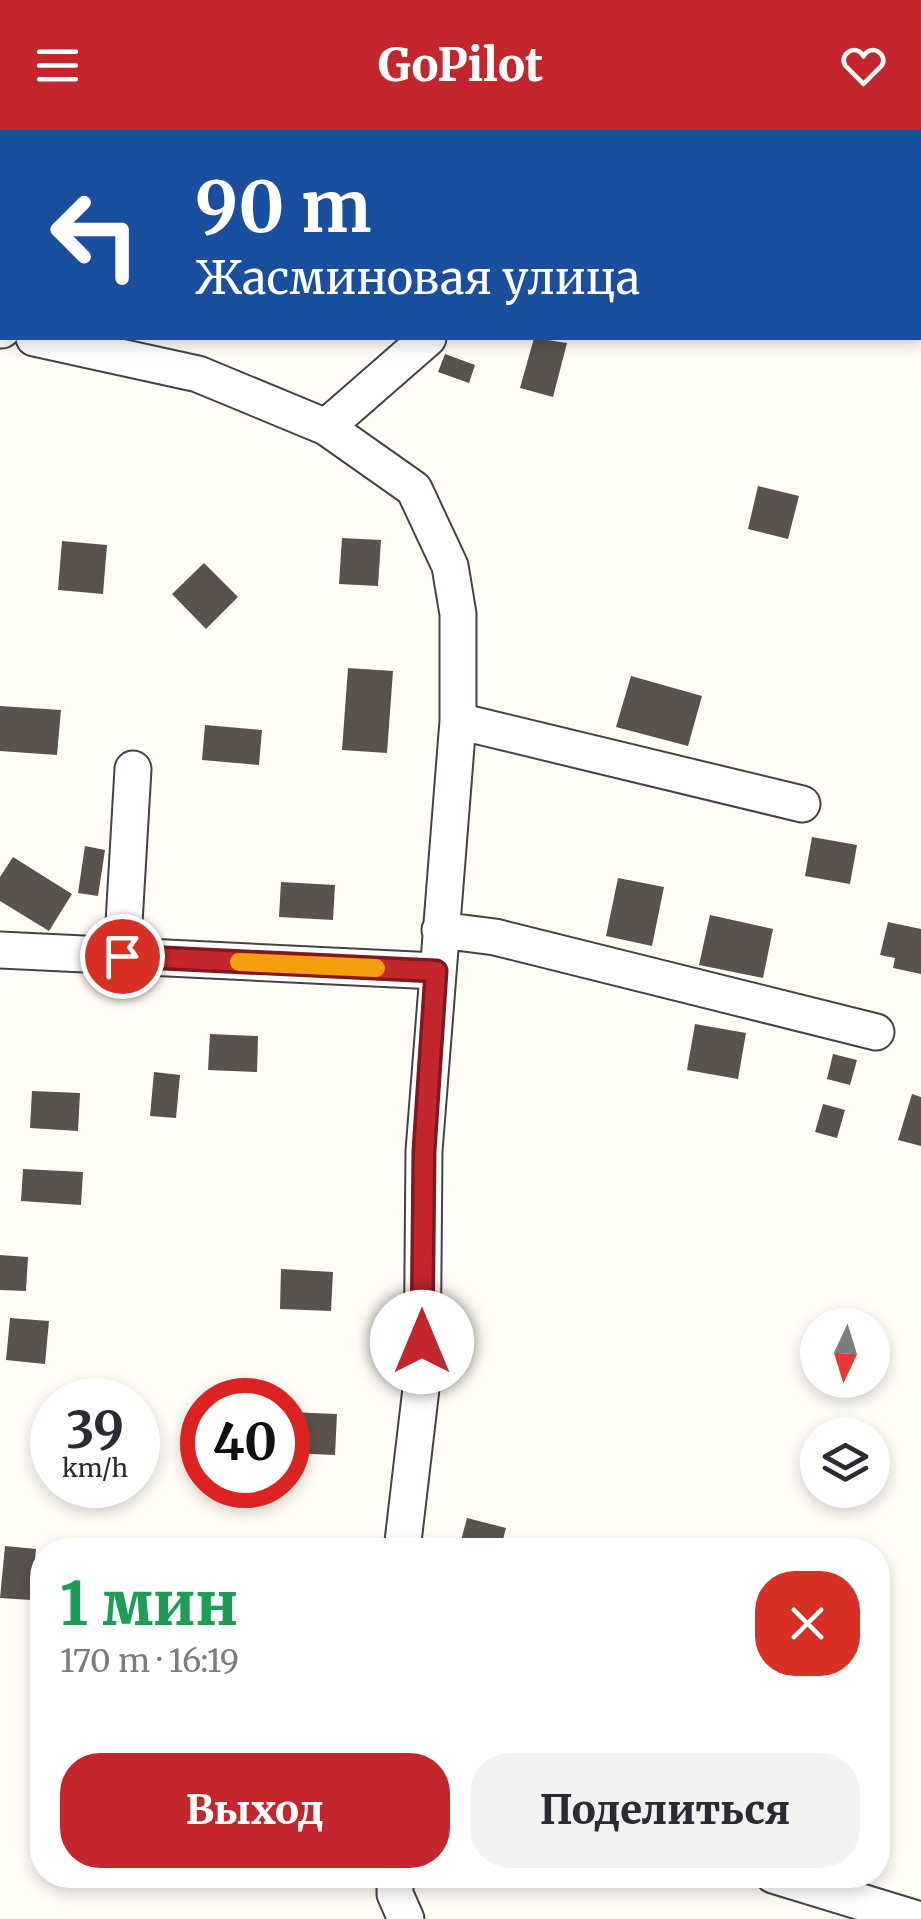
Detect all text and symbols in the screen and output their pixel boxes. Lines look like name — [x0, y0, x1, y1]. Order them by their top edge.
text: GoPilot — [378, 37, 543, 93]
icon: menu — [30, 38, 85, 93]
icon: heart — [836, 38, 891, 93]
text: 90 m — [195, 163, 372, 251]
icon: left — [30, 170, 160, 300]
text: Жасминовая улица — [195, 250, 640, 306]
pin — [80, 914, 165, 999]
icon: arrive — [95, 929, 150, 984]
position arrow — [370, 1290, 474, 1394]
north arrow — [800, 1308, 890, 1398]
map controls — [800, 1308, 890, 1508]
speed limit sign: 40 — [180, 1378, 310, 1508]
text: 39 — [66, 1399, 124, 1462]
button: layers — [800, 1418, 890, 1508]
text: km/h — [62, 1452, 128, 1484]
text: 1 мин — [60, 1566, 238, 1641]
button: close — [755, 1571, 860, 1676]
text: 170 m · 16:19 — [60, 1641, 239, 1681]
button: Выход — [60, 1753, 450, 1868]
button: Поделиться — [470, 1753, 860, 1868]

